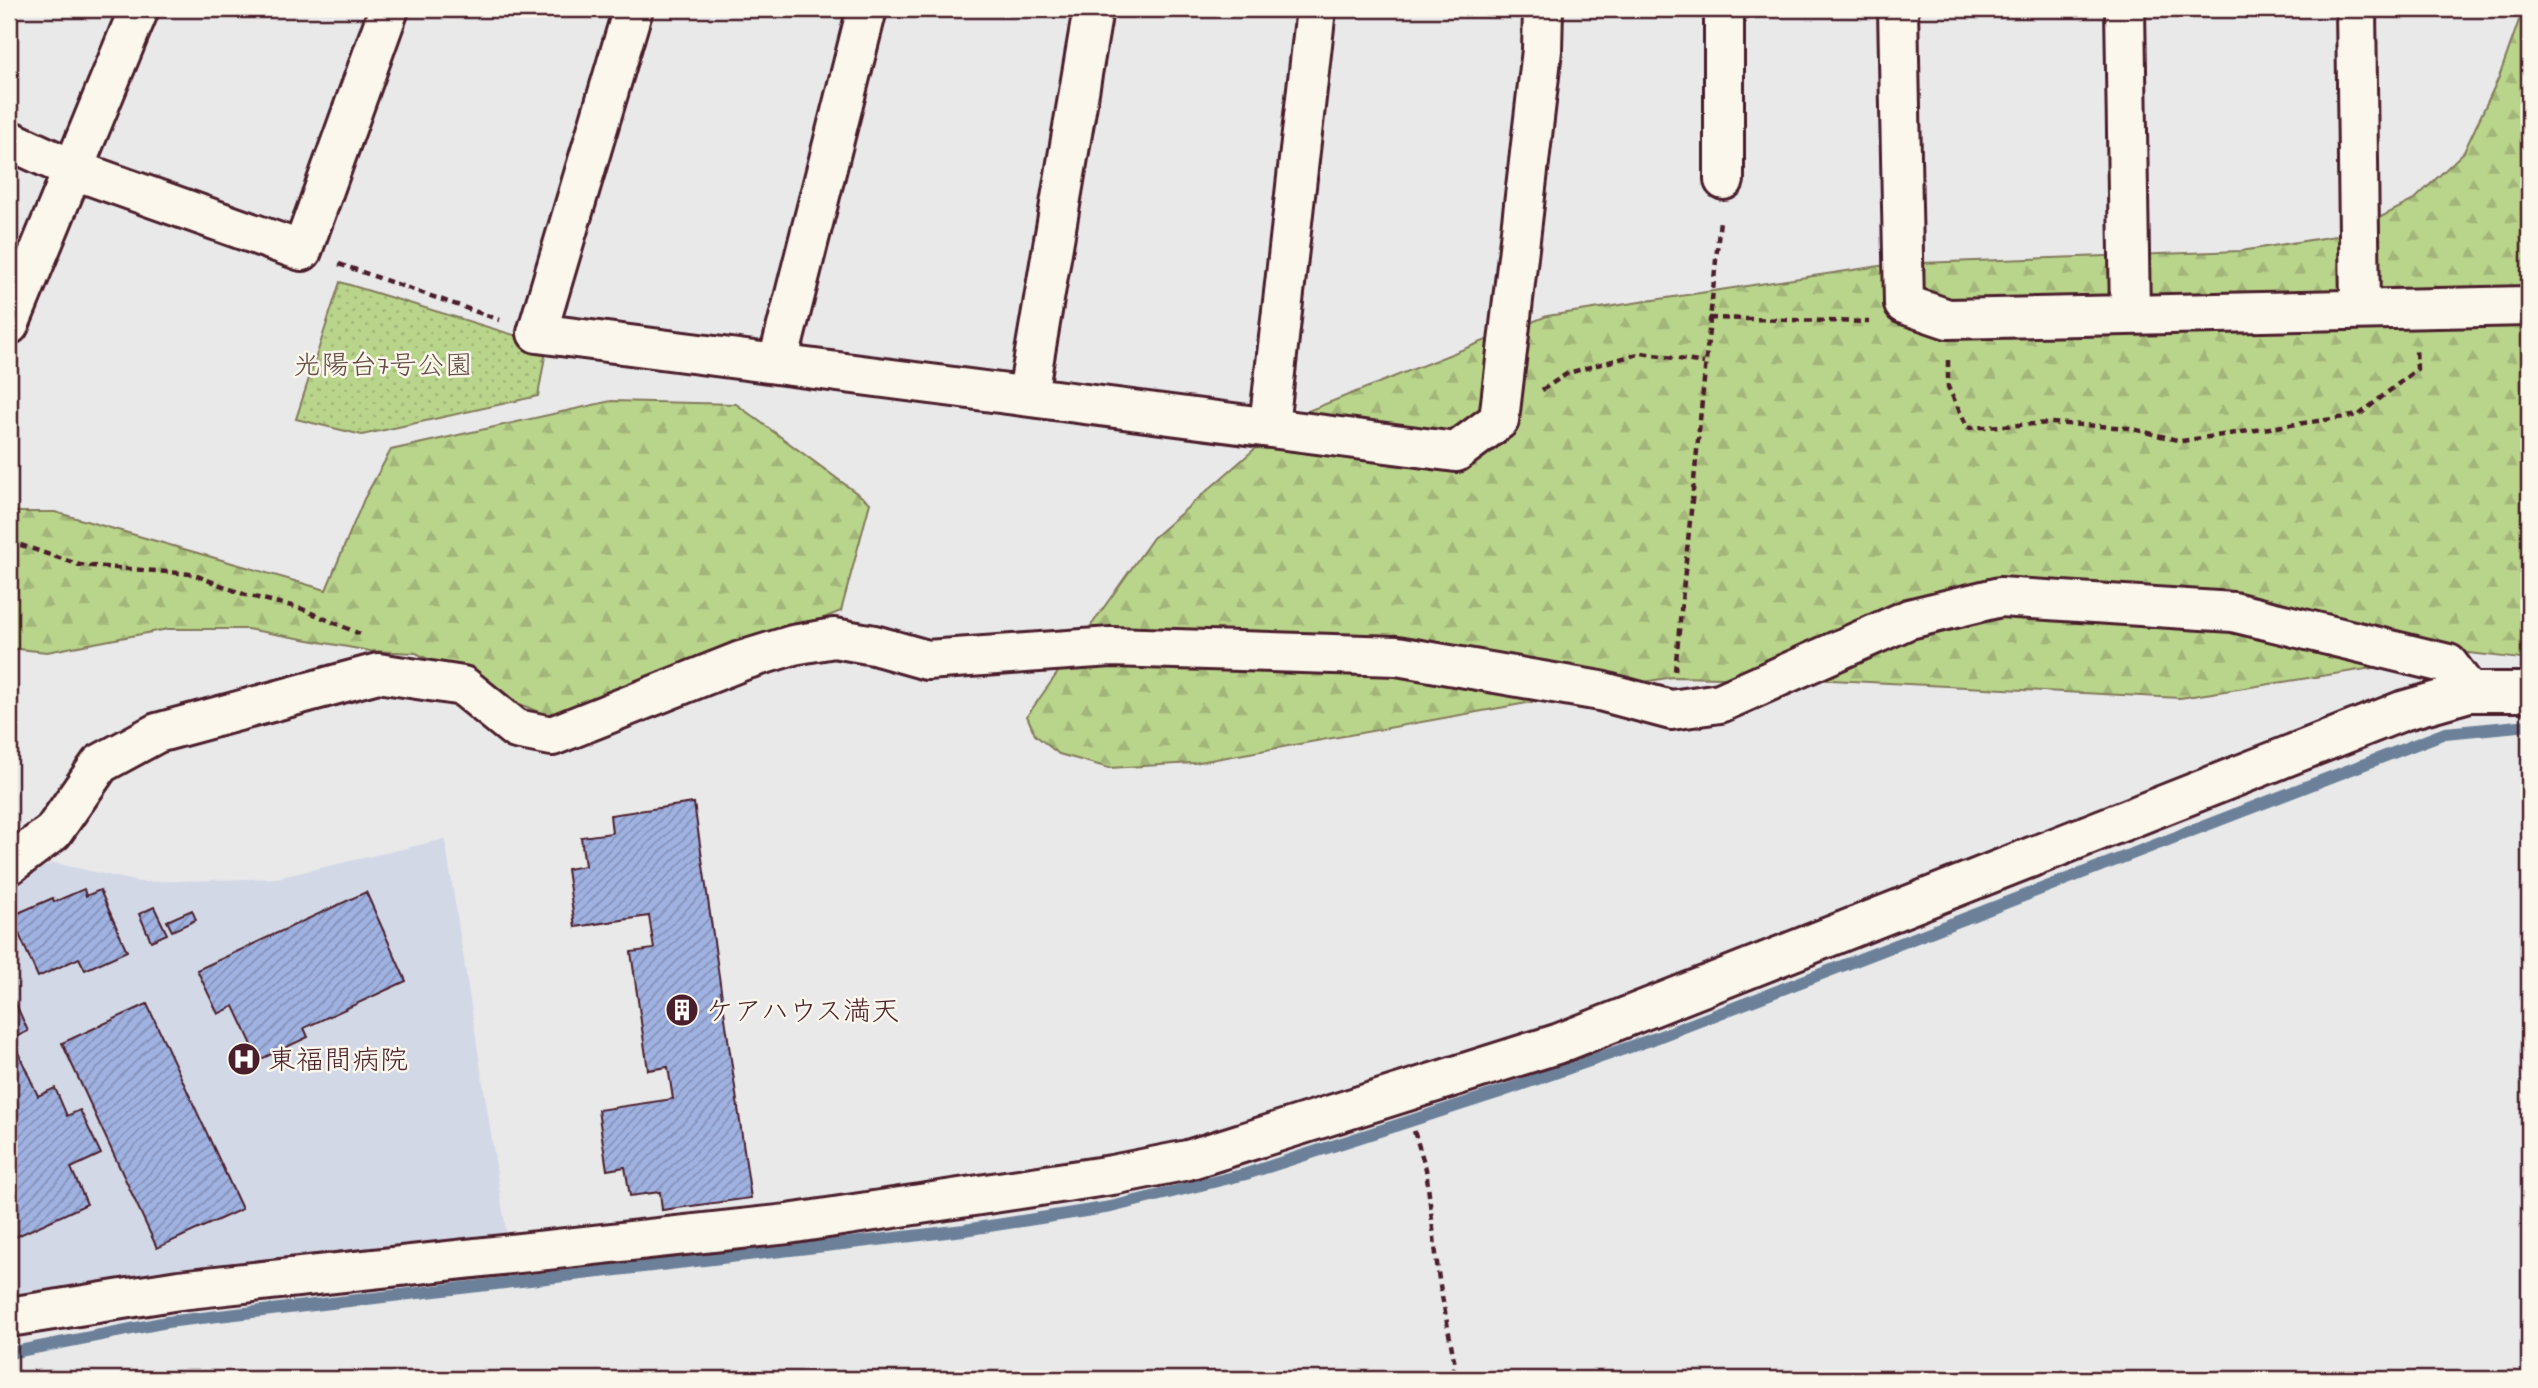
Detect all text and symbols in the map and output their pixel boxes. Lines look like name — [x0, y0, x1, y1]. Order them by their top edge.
park label: 光陽台7号公園 — [293, 347, 473, 388]
building icon: ケアハウス満天 — [663, 991, 701, 1029]
place label: ケアハウス満天 — [706, 993, 899, 1034]
hospital icon: 東福間病院 — [225, 1040, 263, 1078]
place label: 東福間病院 — [268, 1042, 408, 1083]

